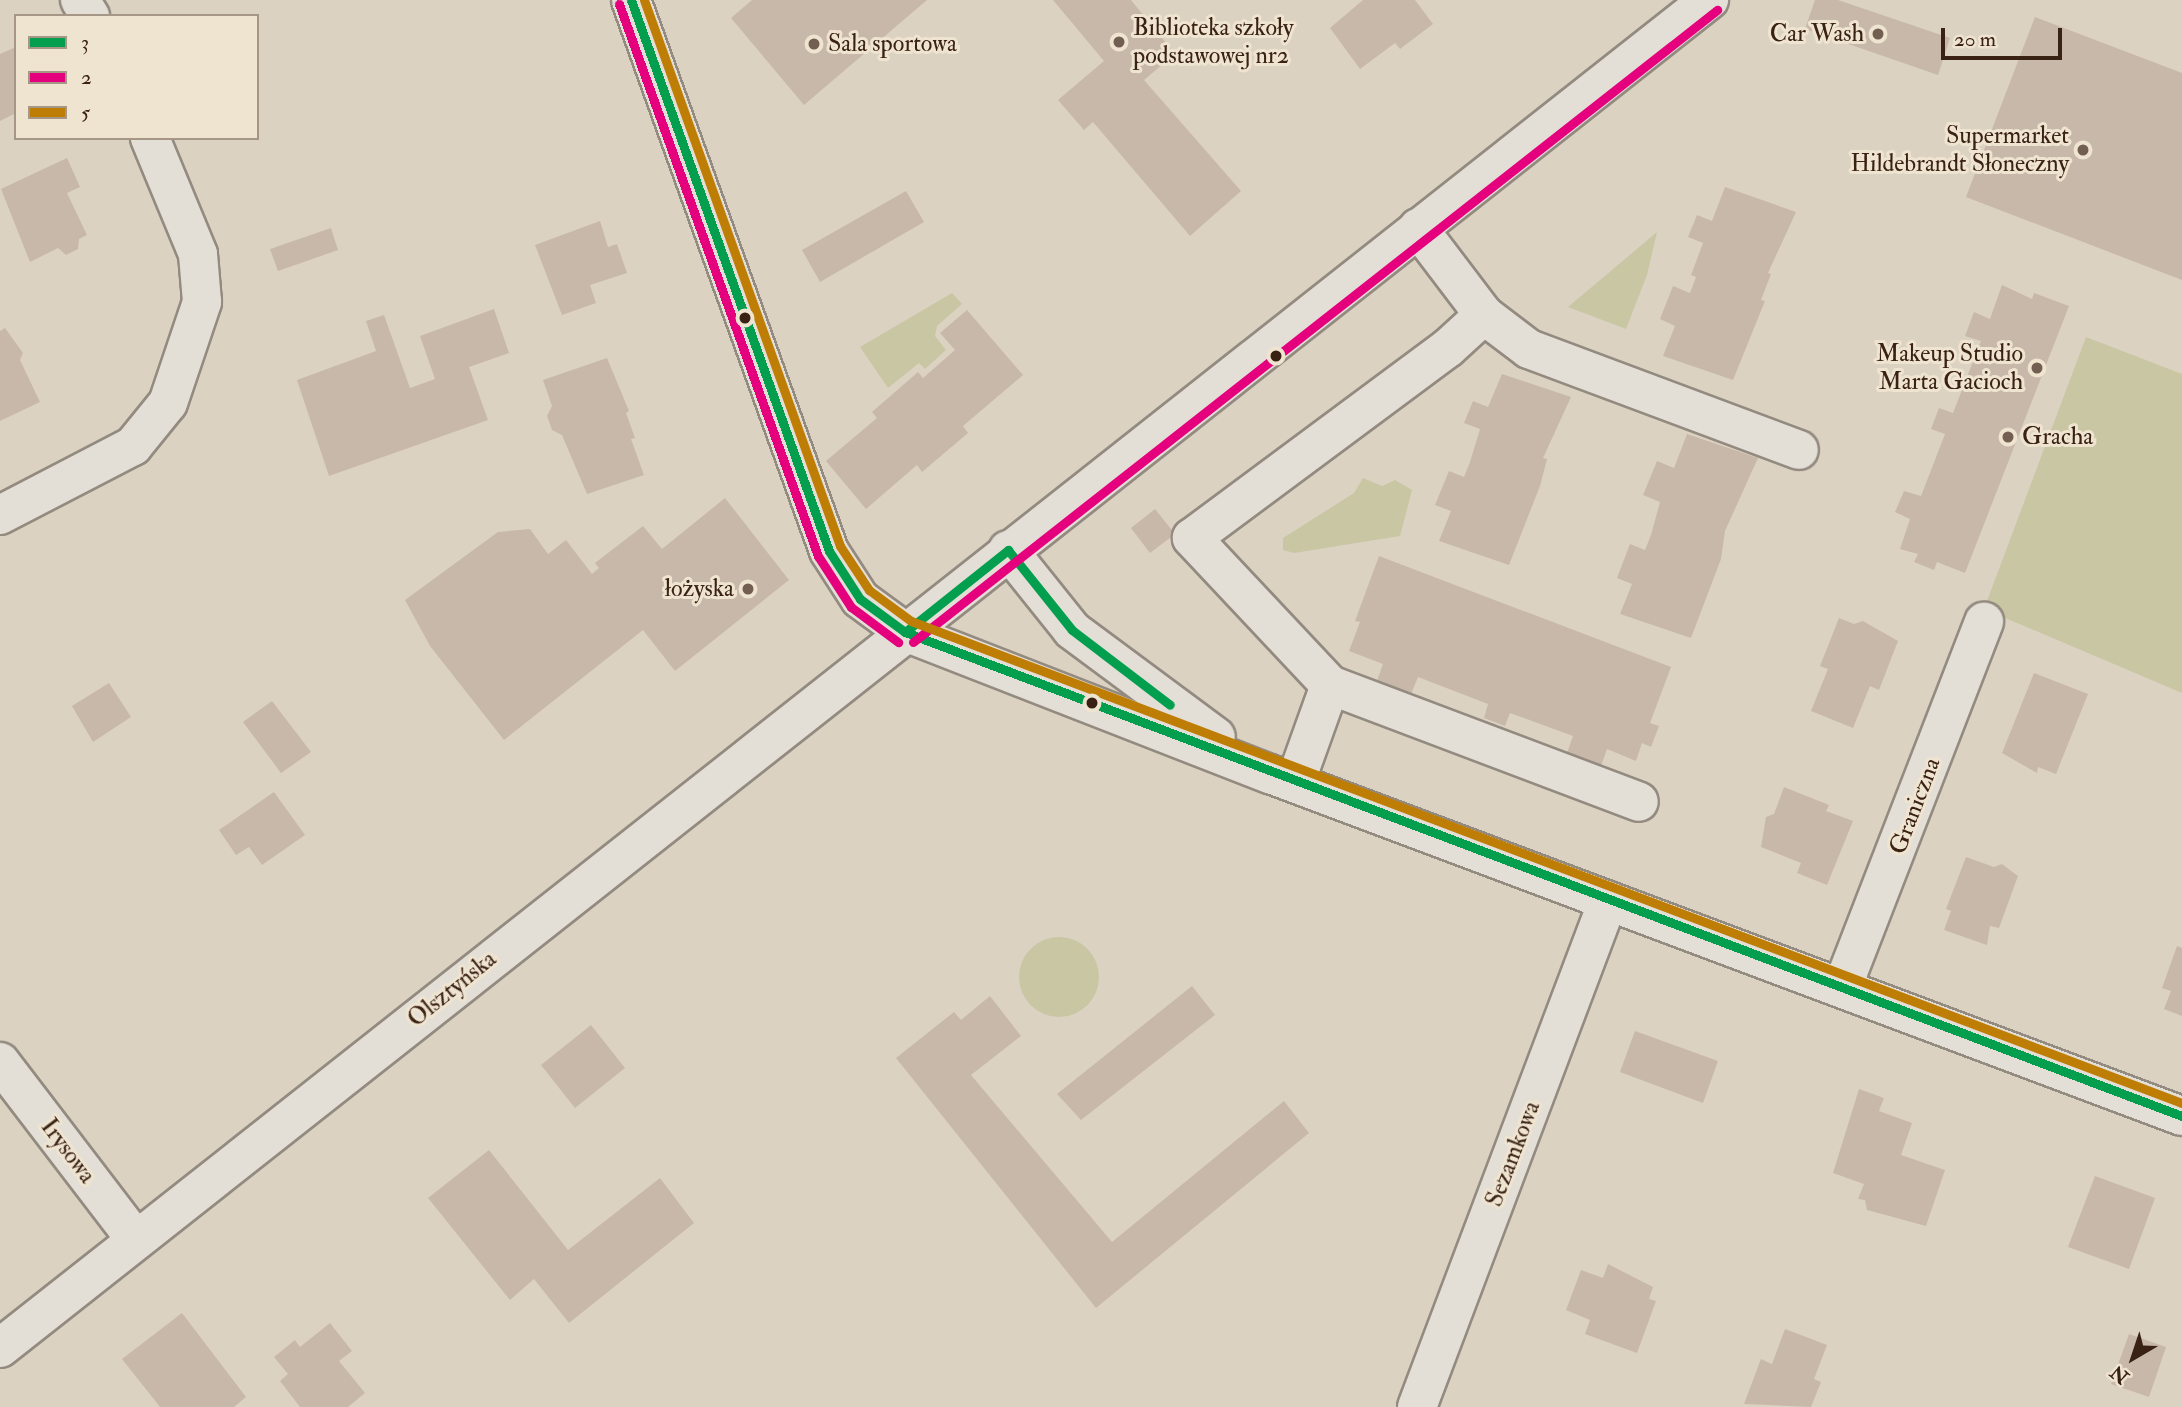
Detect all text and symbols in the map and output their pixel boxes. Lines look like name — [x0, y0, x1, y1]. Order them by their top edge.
legend — [14, 14, 259, 140]
place label: Biblioteka szkoły podstawowej nr2 — [1133, 14, 1293, 70]
scale bar — [1944, 14, 2065, 58]
place label: Car Wash — [1770, 20, 1864, 48]
marker: Car Wash — [1870, 26, 1886, 42]
text: 20 m — [1954, 26, 1996, 53]
text: 3 — [81, 29, 89, 56]
place label: Sala sportowa — [828, 30, 957, 58]
marker: Biblioteka szkoły podstawowej nr2 — [1111, 34, 1127, 50]
marker: Sala sportowa — [806, 36, 822, 52]
text: 2 — [81, 64, 92, 91]
text: 5 — [81, 99, 90, 126]
place label: Supermarket Hildebrandt Słoneczny — [1850, 122, 2069, 178]
marker: Supermarket Hildebrandt Słoneczny — [2075, 142, 2091, 158]
unlabelled marker — [738, 311, 752, 325]
place label: Makeup Studio Marta Gacioch — [1876, 340, 2023, 396]
unlabelled marker — [1269, 349, 1283, 363]
marker: Makeup Studio Marta Gacioch — [2029, 360, 2045, 376]
place label: Gracha — [2022, 423, 2093, 451]
marker: Gracha — [2000, 429, 2016, 445]
place label: łożyska — [665, 575, 734, 603]
marker: łożyska — [740, 581, 756, 597]
unlabelled marker — [1085, 696, 1099, 710]
street label: Graniczna — [1883, 754, 1947, 858]
street label: Olsztyńska — [402, 945, 502, 1033]
street label: Sezamkowa — [1480, 1097, 1546, 1211]
street label: Irysowa — [34, 1113, 102, 1189]
north arrow — [2098, 1323, 2168, 1393]
text: N — [2106, 1360, 2134, 1389]

